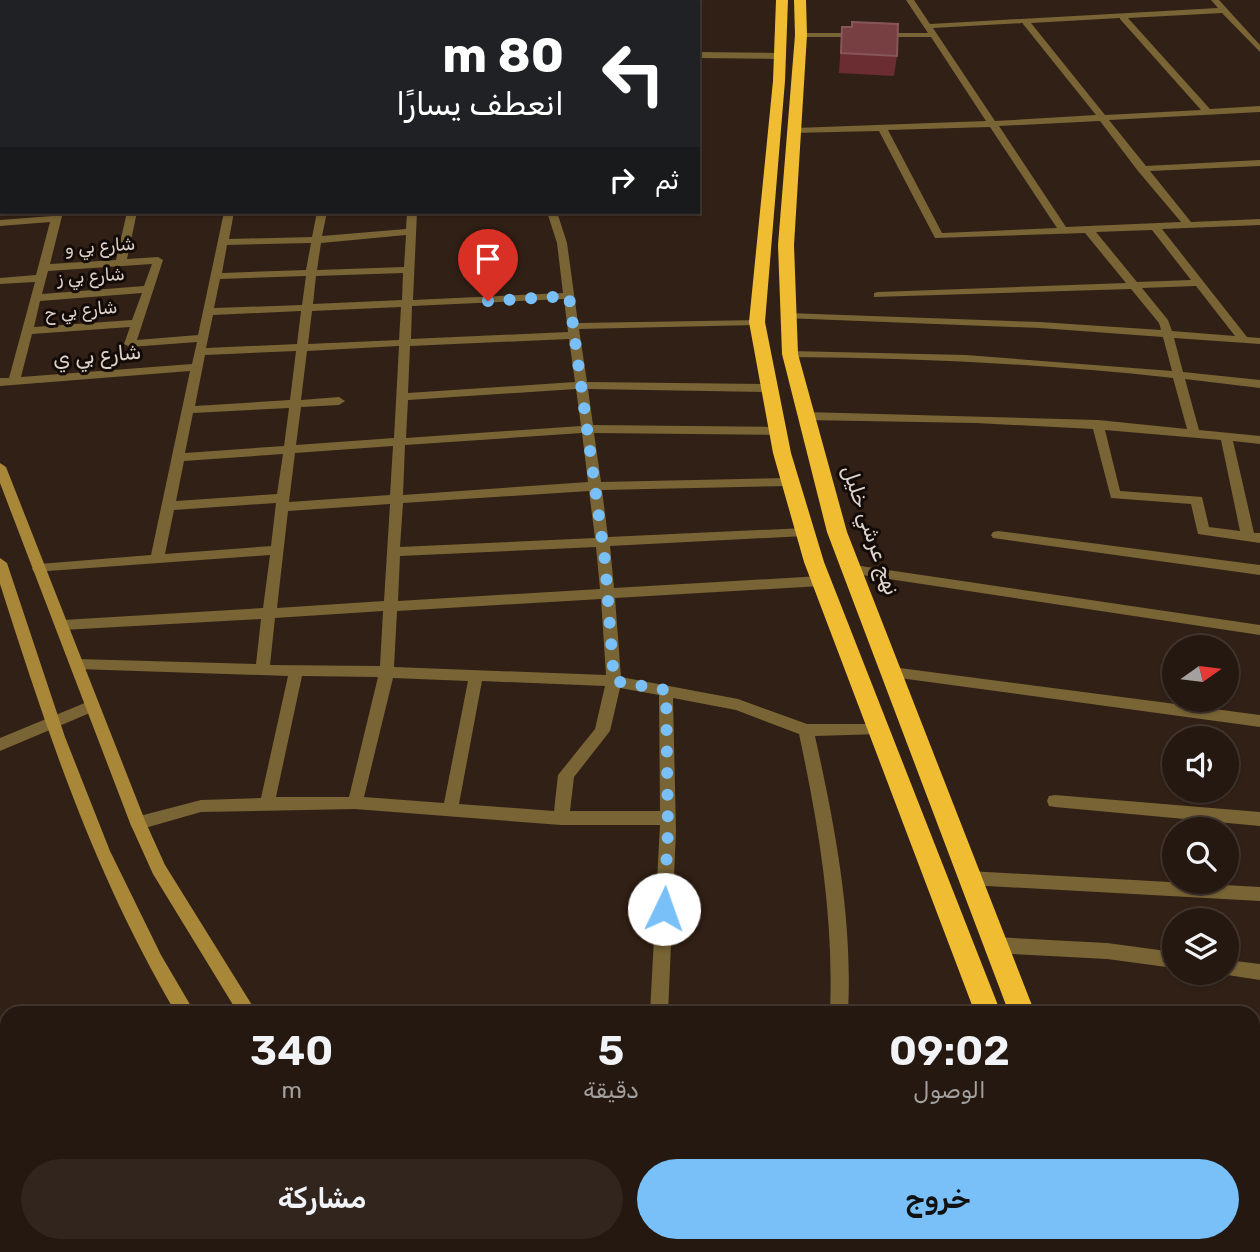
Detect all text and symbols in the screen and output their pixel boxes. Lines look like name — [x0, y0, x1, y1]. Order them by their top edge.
text: 80 m — [442, 26, 564, 84]
icon: left — [588, 28, 679, 119]
text: انعطف يسارًا — [396, 85, 564, 123]
icon: right — [603, 161, 641, 199]
text: ثم — [655, 165, 679, 196]
pin — [458, 229, 518, 301]
street label: شارع بي و — [64, 233, 136, 261]
icon: arrive — [469, 240, 507, 278]
street label: شارع بي ز — [56, 263, 126, 291]
street label: شارع بي ح — [44, 296, 119, 326]
street label: شارع بي ي — [52, 339, 143, 375]
street label: نهج عرشي خليل — [833, 462, 905, 599]
north arrow — [1162, 635, 1239, 712]
map controls — [1162, 635, 1239, 985]
button: sound — [1162, 726, 1239, 803]
button: search — [1162, 817, 1239, 894]
position arrow — [627, 872, 701, 946]
button: layers — [1162, 908, 1239, 985]
text: 340 — [250, 1026, 333, 1076]
text: 5 — [598, 1026, 624, 1076]
text: 09:02 — [889, 1026, 1010, 1076]
text: m — [281, 1076, 302, 1104]
text: دقيقة — [583, 1076, 639, 1104]
text: الوصول — [913, 1076, 986, 1104]
button: مشاركة — [21, 1159, 623, 1239]
button: خروج — [637, 1159, 1239, 1239]

